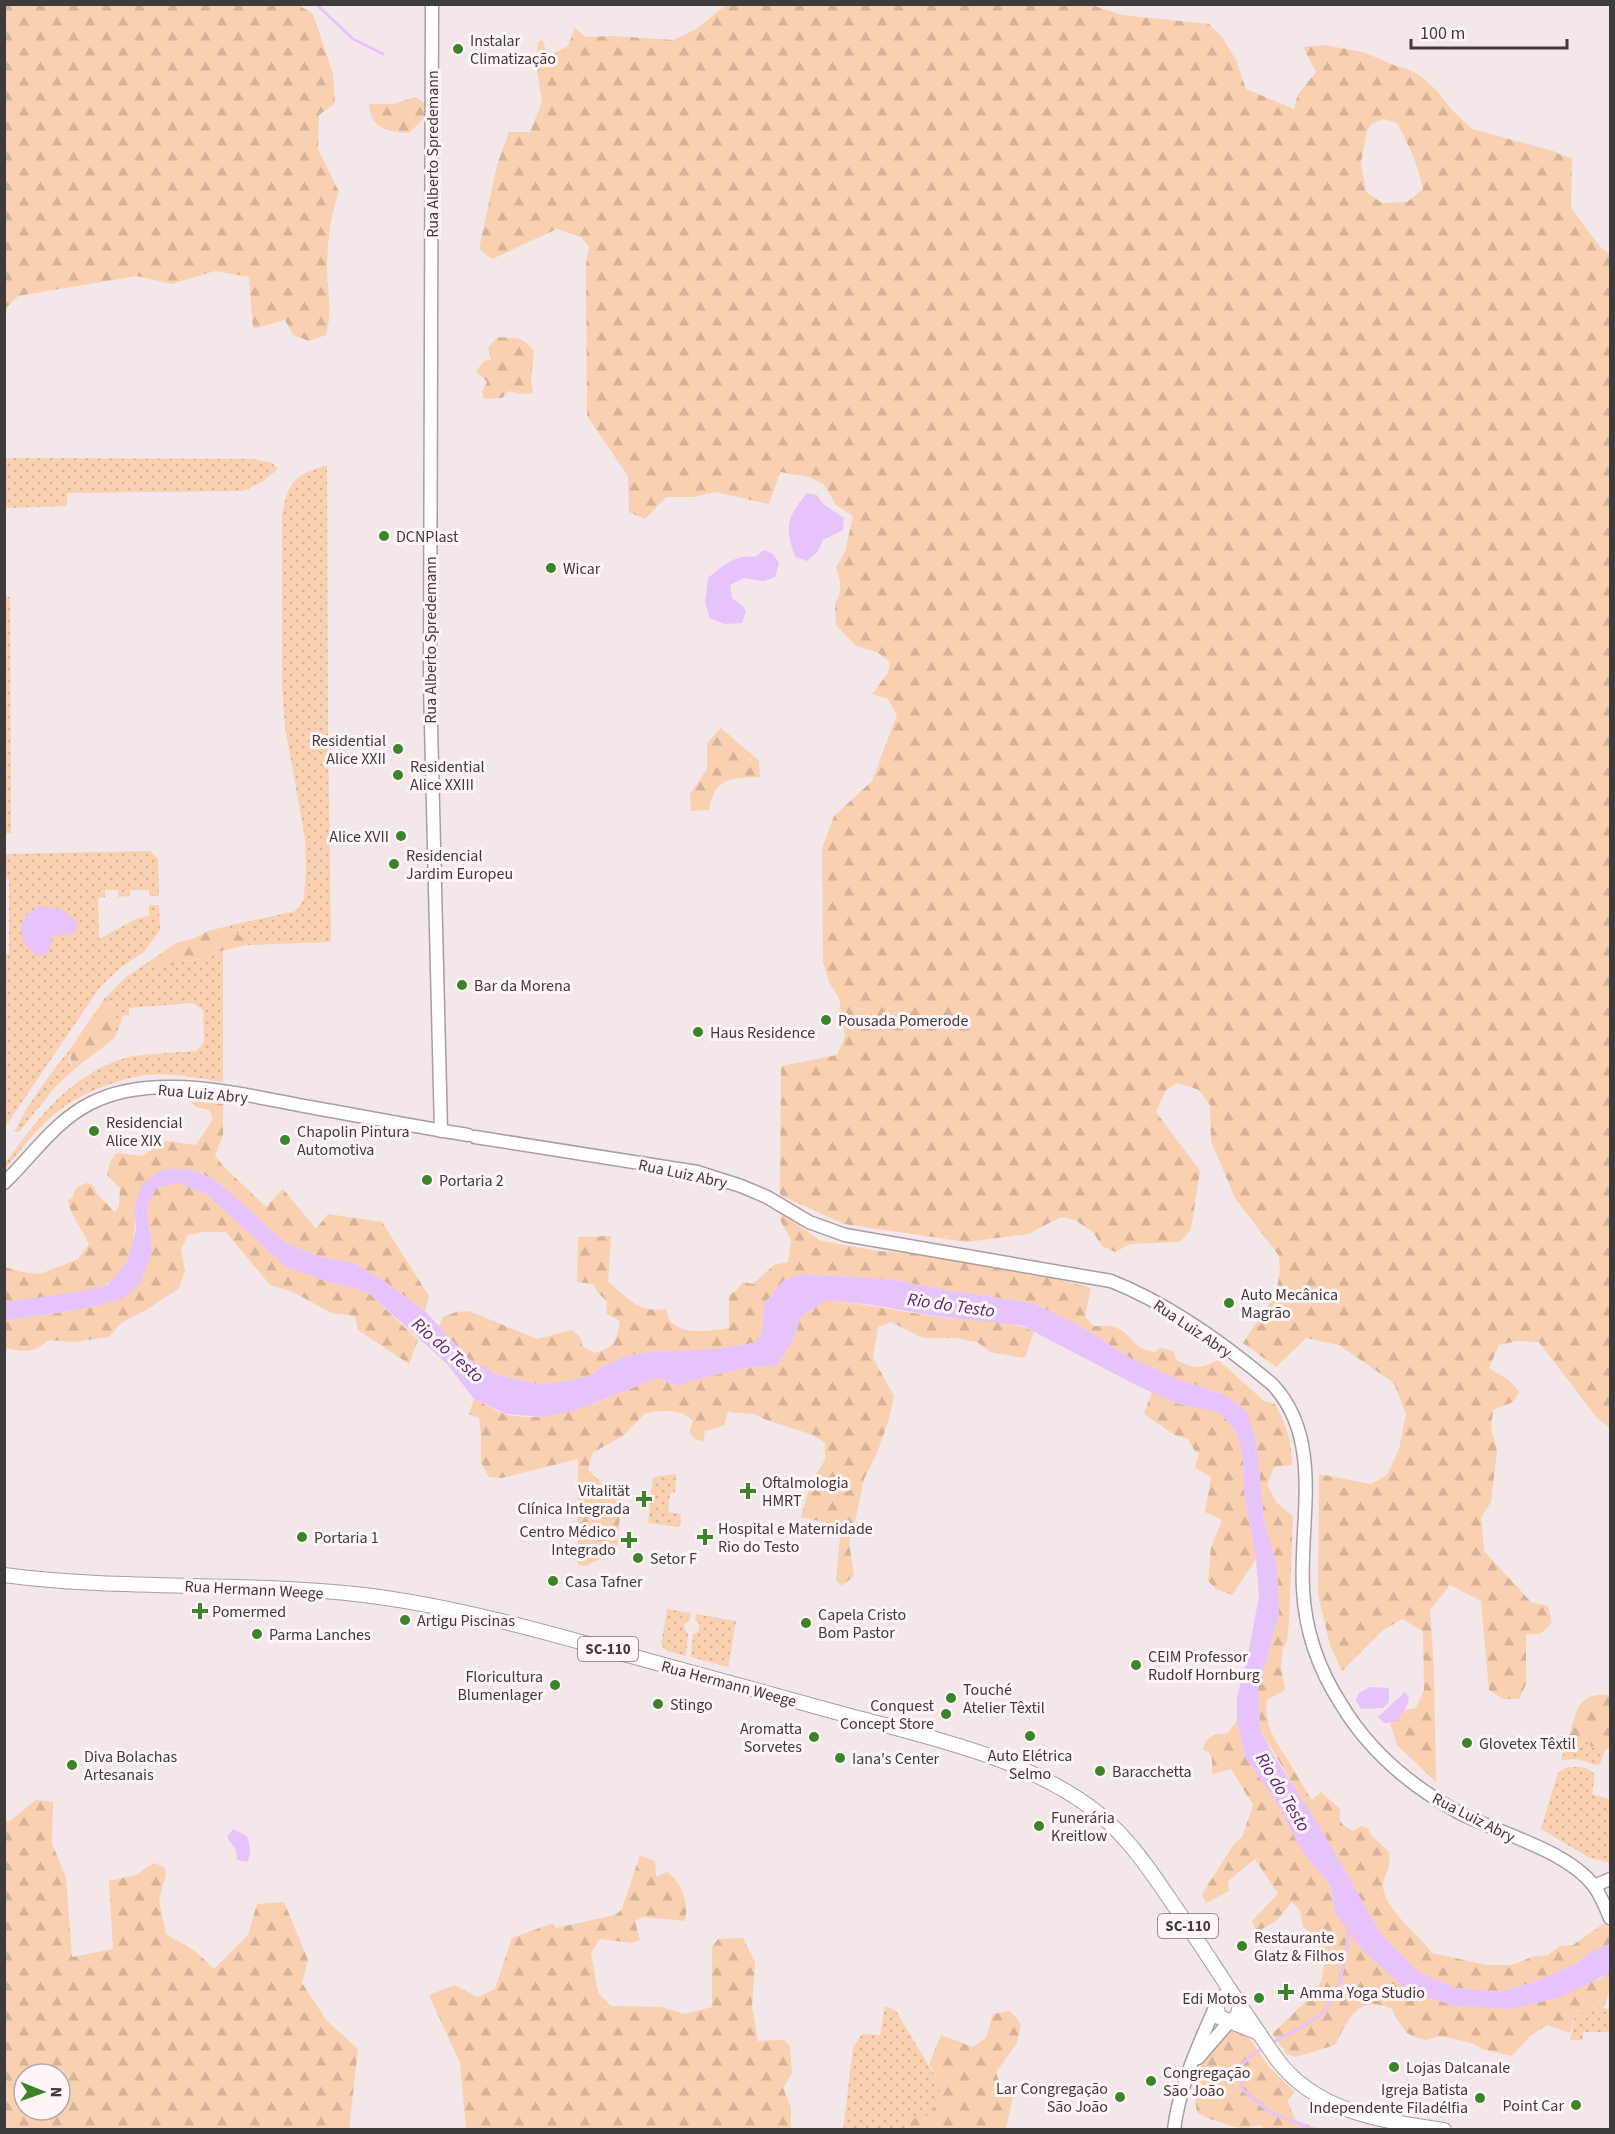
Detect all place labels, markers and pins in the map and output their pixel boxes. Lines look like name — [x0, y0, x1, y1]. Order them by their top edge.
place label: Instalar Climatização — [470, 30, 556, 70]
marker: Instalar Climatização — [451, 42, 465, 56]
place label: DCNPlast — [396, 526, 459, 548]
marker: DCNPlast — [377, 529, 391, 543]
place label: Wicar — [563, 558, 601, 580]
marker: Wicar — [544, 561, 558, 575]
place label: Residential Alice XXII — [311, 730, 386, 770]
marker: Residential Alice XXII — [391, 742, 405, 756]
place label: Residential Alice XXIII — [410, 756, 485, 796]
marker: Residential Alice XXIII — [391, 768, 405, 782]
place label: Alice XVII — [329, 826, 389, 848]
marker: Alice XVII — [394, 829, 408, 843]
place label: Residencial Jardim Europeu — [406, 845, 513, 885]
marker: Residencial Jardim Europeu — [387, 857, 401, 871]
place label: Bar da Morena — [474, 975, 571, 997]
marker: Bar da Morena — [455, 978, 469, 992]
place label: Pousada Pomerode — [838, 1010, 968, 1032]
marker: Pousada Pomerode — [819, 1013, 833, 1027]
place label: Haus Residence — [710, 1022, 815, 1044]
marker: Haus Residence — [691, 1025, 705, 1039]
place label: Residencial Alice XIX — [106, 1112, 182, 1152]
place label: Chapolin Pintura Automotiva — [297, 1121, 410, 1161]
marker: Residencial Alice XIX — [87, 1124, 101, 1138]
marker: Chapolin Pintura Automotiva — [278, 1133, 292, 1147]
place label: Portaria 2 — [439, 1170, 504, 1192]
marker: Portaria 2 — [420, 1173, 434, 1187]
place label: Auto Mecânica Magrão — [1241, 1284, 1338, 1324]
marker: Auto Mecânica Magrão — [1222, 1296, 1236, 1310]
place label: Oftalmologia HMRT — [762, 1472, 849, 1512]
place label: Vitalität Clínica Integrada — [518, 1480, 631, 1520]
marker: Oftalmologia HMRT — [739, 1482, 757, 1500]
marker: Vitalität Clínica Integrada — [635, 1490, 653, 1508]
place label: Hospital e Maternidade Rio do Testo — [718, 1518, 873, 1558]
place label: Centro Médico Integrado — [519, 1521, 616, 1561]
place label: Portaria 1 — [314, 1527, 379, 1549]
marker: Hospital e Maternidade Rio do Testo — [696, 1528, 714, 1546]
marker: Portaria 1 — [295, 1530, 309, 1544]
marker: Centro Médico Integrado — [620, 1531, 638, 1549]
place label: Setor F — [650, 1548, 697, 1570]
marker: Setor F — [631, 1551, 645, 1565]
place label: Casa Tafner — [565, 1571, 643, 1593]
marker: Casa Tafner — [546, 1574, 560, 1588]
place label: Pomermed — [212, 1601, 286, 1623]
marker: Pomermed — [193, 1604, 207, 1618]
place label: Capela Cristo Bom Pastor — [818, 1604, 906, 1644]
place label: Artigu Piscinas — [417, 1610, 515, 1632]
marker: Artigu Piscinas — [398, 1613, 412, 1627]
marker: Capela Cristo Bom Pastor — [799, 1616, 813, 1630]
place label: Parma Lanches — [269, 1624, 371, 1646]
marker: Parma Lanches — [250, 1627, 264, 1641]
place label: CEIM Professor Rudolf Hornburg — [1148, 1646, 1260, 1686]
marker: CEIM Professor Rudolf Hornburg — [1129, 1658, 1143, 1672]
place label: Floricultura Blumenlager — [457, 1666, 543, 1706]
marker: Floricultura Blumenlager — [548, 1678, 562, 1692]
place label: Touché Atelier Têxtil — [963, 1679, 1045, 1719]
marker: Touché Atelier Têxtil — [944, 1691, 958, 1705]
place label: Stingo — [670, 1694, 713, 1716]
place label: Conquest Concept Store — [840, 1695, 935, 1735]
marker: Stingo — [651, 1697, 665, 1711]
marker: Conquest Concept Store — [939, 1707, 953, 1721]
place label: Aromatta Sorvetes — [740, 1718, 802, 1758]
marker: Auto Elétrica Selmo — [1023, 1729, 1037, 1743]
marker: Aromatta Sorvetes — [807, 1730, 821, 1744]
place label: Glovetex Têxtil — [1479, 1733, 1576, 1755]
marker: Glovetex Têxtil — [1460, 1736, 1474, 1750]
place label: Auto Elétrica Selmo — [988, 1745, 1072, 1785]
place label: Diva Bolachas Artesanais — [84, 1746, 177, 1786]
place label: Iana's Center — [852, 1748, 940, 1770]
marker: Iana's Center — [833, 1751, 847, 1765]
marker: Diva Bolachas Artesanais — [65, 1758, 79, 1772]
place label: Baracchetta — [1112, 1761, 1192, 1783]
marker: Baracchetta — [1093, 1764, 1107, 1778]
place label: Funerária Kreitlow — [1051, 1807, 1115, 1847]
marker: Funerária Kreitlow — [1032, 1819, 1046, 1833]
place label: Restaurante Glatz & Filhos — [1254, 1927, 1344, 1967]
marker: Restaurante Glatz & Filhos — [1235, 1939, 1249, 1953]
place label: Amma Yoga Studio — [1300, 1982, 1425, 2004]
marker: Amma Yoga Studio — [1277, 1983, 1295, 2001]
place label: Edi Motos — [1182, 1988, 1247, 2010]
marker: Edi Motos — [1252, 1991, 1266, 2005]
place label: Lojas Dalcanale — [1406, 2057, 1510, 2079]
marker: Lojas Dalcanale — [1387, 2060, 1401, 2074]
place label: Congregação São João — [1163, 2062, 1251, 2102]
marker: Congregação São João — [1144, 2074, 1158, 2088]
place label: Lar Congregação São João — [996, 2078, 1108, 2118]
place label: Igreja Batista Independente Filadélfia — [1309, 2079, 1468, 2119]
marker: Lar Congregação São João — [1113, 2090, 1127, 2104]
marker: Igreja Batista Independente Filadélfia — [1473, 2091, 1487, 2105]
place label: Point Car — [1503, 2095, 1564, 2117]
marker: Point Car — [1569, 2098, 1583, 2112]

